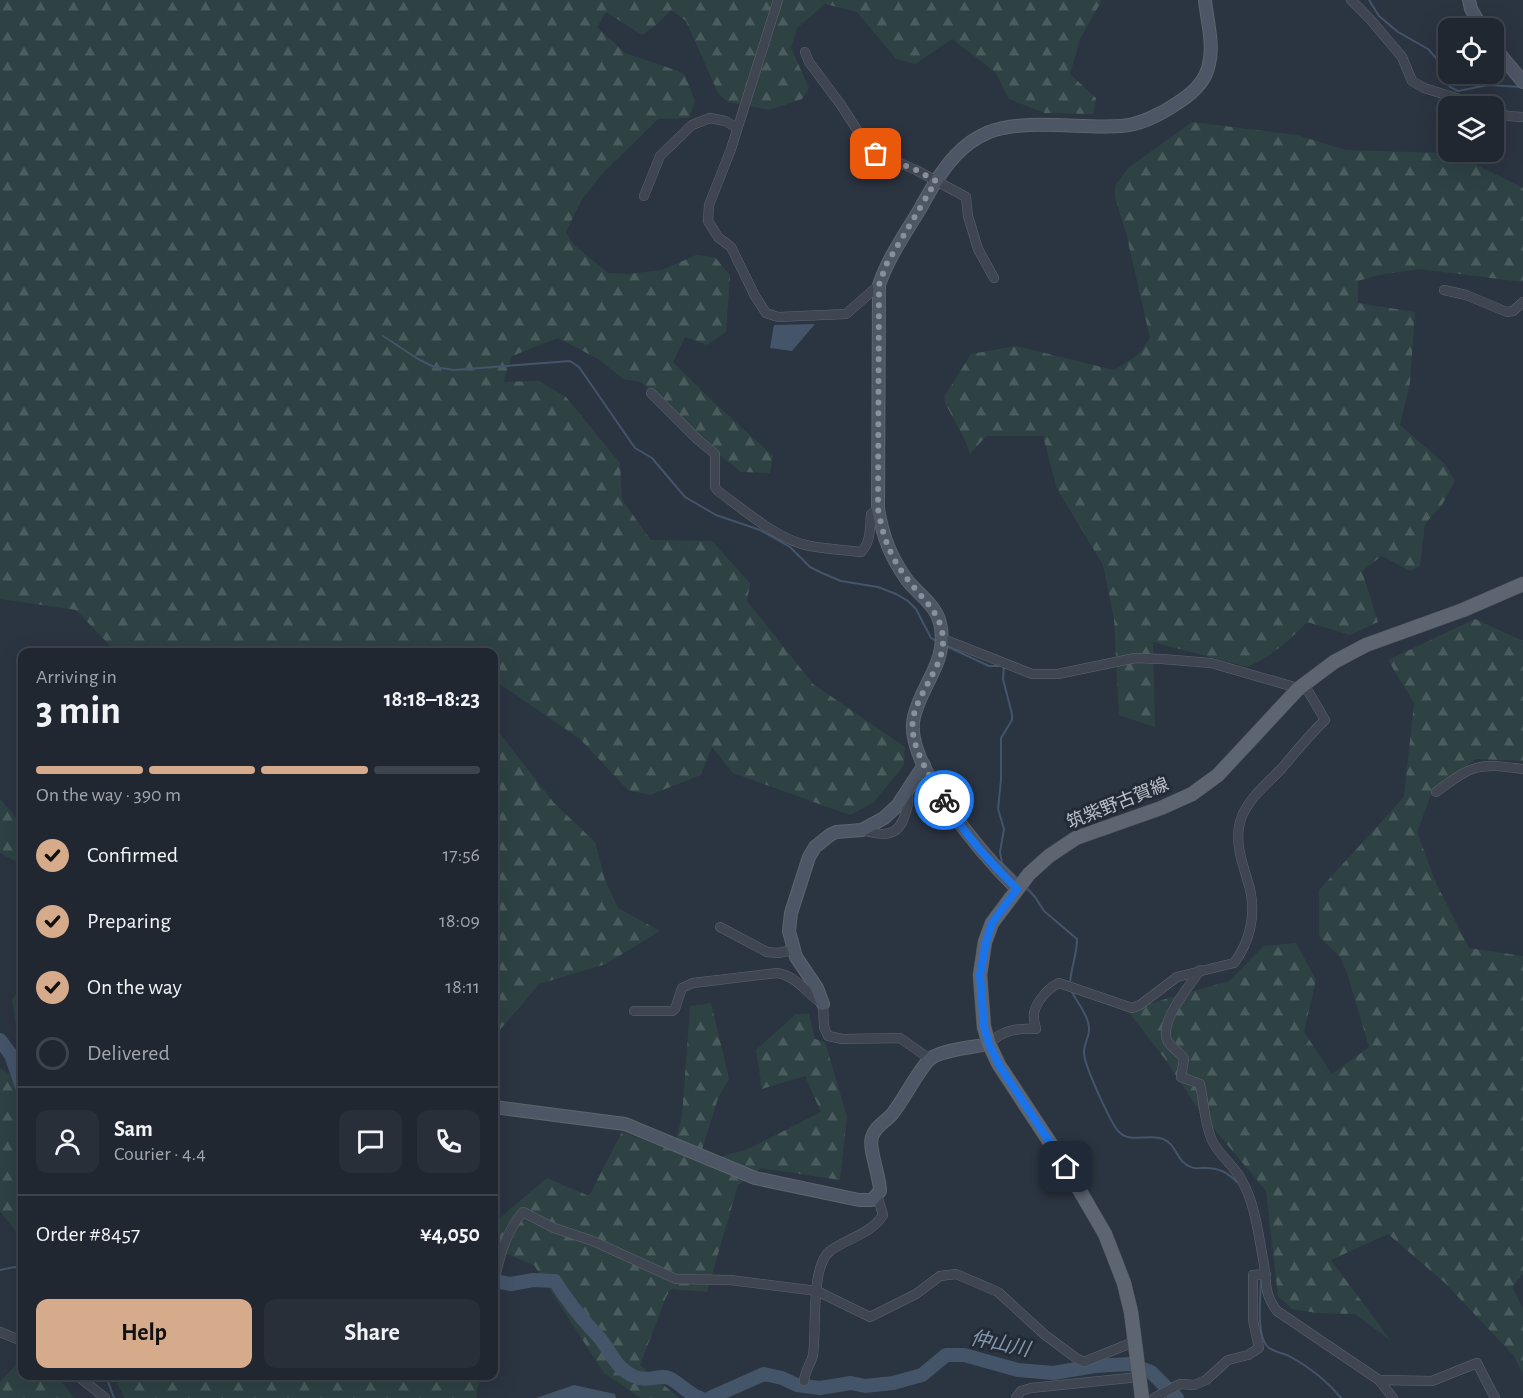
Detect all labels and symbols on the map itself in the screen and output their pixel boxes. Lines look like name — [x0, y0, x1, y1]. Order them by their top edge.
pin — [850, 128, 901, 179]
courier — [914, 770, 974, 830]
street label: 筑紫野古賀線 — [1064, 774, 1171, 833]
pin — [1040, 1141, 1091, 1192]
water label: 仲山川 — [969, 1327, 1034, 1360]

